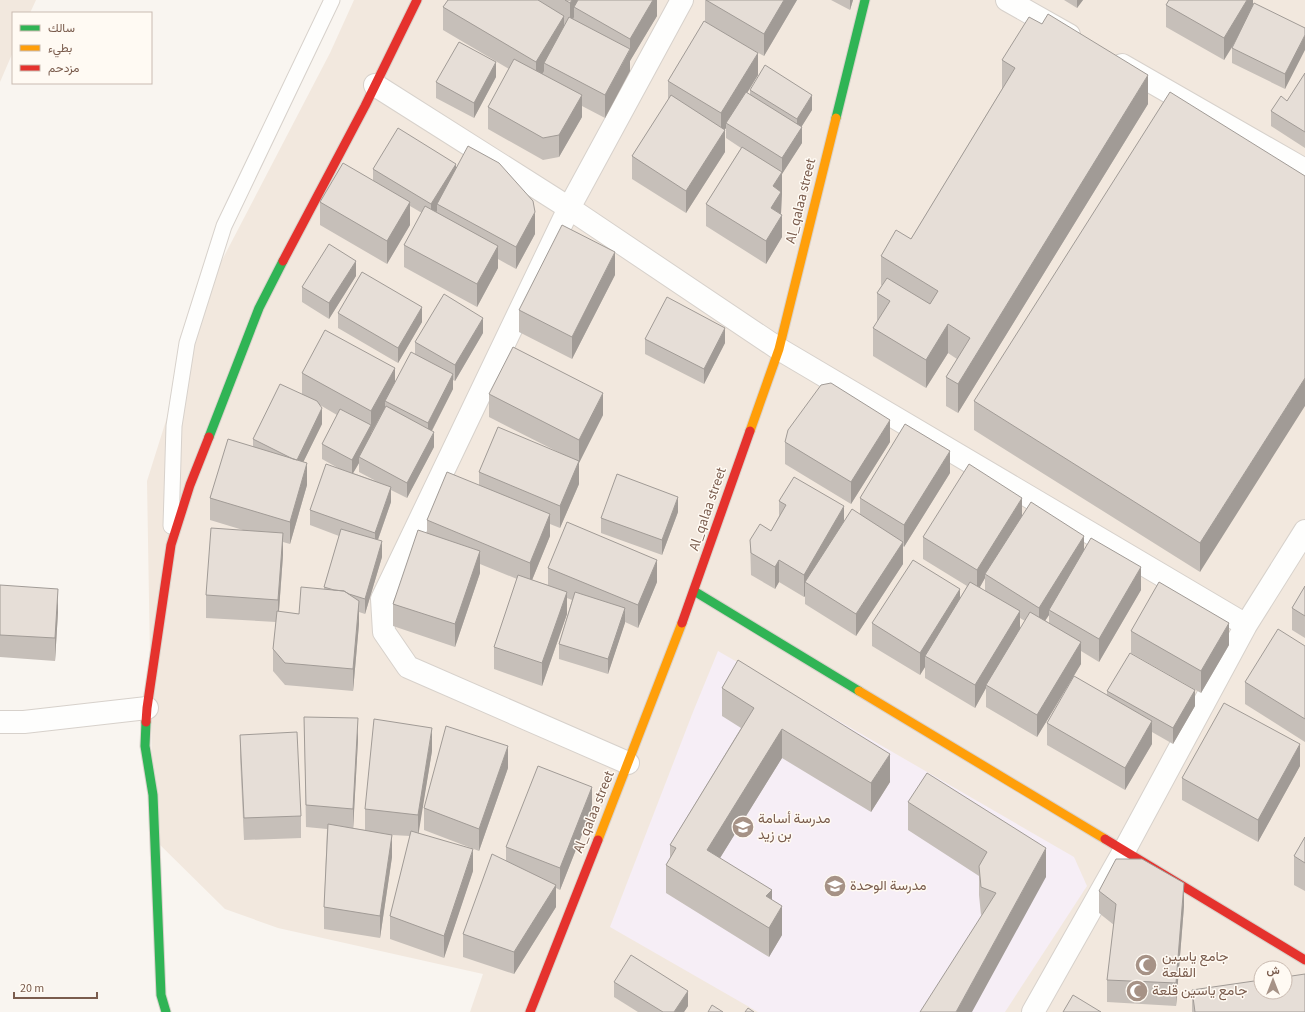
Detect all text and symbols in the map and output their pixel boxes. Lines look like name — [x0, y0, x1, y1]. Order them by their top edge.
legend — [12, 12, 152, 84]
text: سالك — [48, 20, 75, 37]
text: بطيء — [48, 40, 72, 58]
text: مزدحم — [48, 60, 79, 77]
street label: Al_qalaa street — [781, 156, 821, 246]
street label: Al_qalaa street — [684, 464, 732, 553]
street label: Al_qalaa street — [568, 768, 620, 856]
place label: مدرسة أسامة بن زيد — [758, 809, 830, 845]
school or university icon: مدرسة أسامة بن زيد — [730, 814, 756, 840]
school or university icon: مدرسة الوحدة — [822, 873, 848, 899]
place label: مدرسة الوحدة — [850, 876, 927, 896]
place label: جامع ياسين القلعة — [1162, 947, 1228, 983]
mosque icon: جامع ياسين القلعة — [1133, 952, 1159, 978]
north arrow — [1253, 960, 1293, 1000]
text: ش — [1266, 963, 1280, 978]
scale bar — [14, 974, 97, 1000]
mosque icon: جامع ياسين قلعة — [1124, 978, 1150, 1004]
text: 20 m — [20, 980, 44, 997]
place label: جامع ياسين قلعة — [1152, 981, 1247, 1001]

